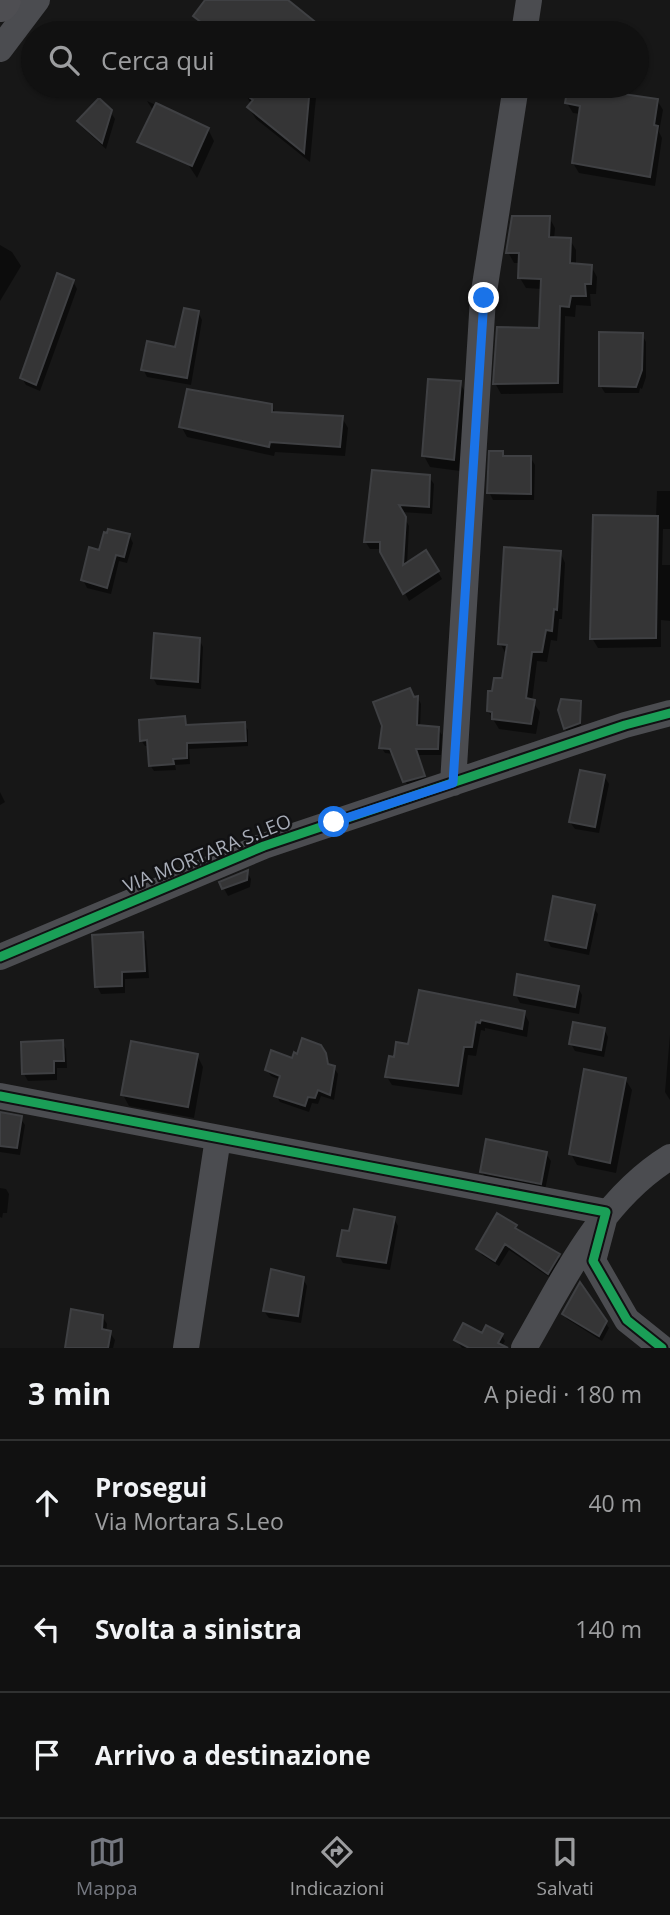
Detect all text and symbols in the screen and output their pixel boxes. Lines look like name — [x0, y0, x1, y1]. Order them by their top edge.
search box — [21, 21, 649, 98]
icon: search — [45, 41, 83, 79]
text: Cerca qui — [101, 42, 215, 78]
route end — [468, 282, 499, 313]
route start — [318, 806, 349, 837]
street label: VIA MORTARA S.LEO — [119, 807, 295, 899]
text: 3 min — [28, 1373, 111, 1414]
text: A piedi · 180 m — [484, 1378, 642, 1410]
text: Prosegui — [95, 1469, 207, 1505]
icon: ahead — [28, 1484, 66, 1522]
text: 40 m — [588, 1487, 642, 1519]
text: Via Mortara S.Leo — [95, 1505, 284, 1537]
icon: left — [28, 1610, 66, 1648]
text: Svolta a sinistra — [95, 1611, 302, 1647]
text: 140 m — [575, 1613, 642, 1645]
icon: arrive — [28, 1736, 66, 1774]
text: Arrivo a destinazione — [95, 1737, 371, 1773]
tab: Mappa — [76, 1833, 138, 1901]
tab: Indicazioni — [290, 1833, 384, 1901]
tab: Salvati — [537, 1833, 594, 1901]

